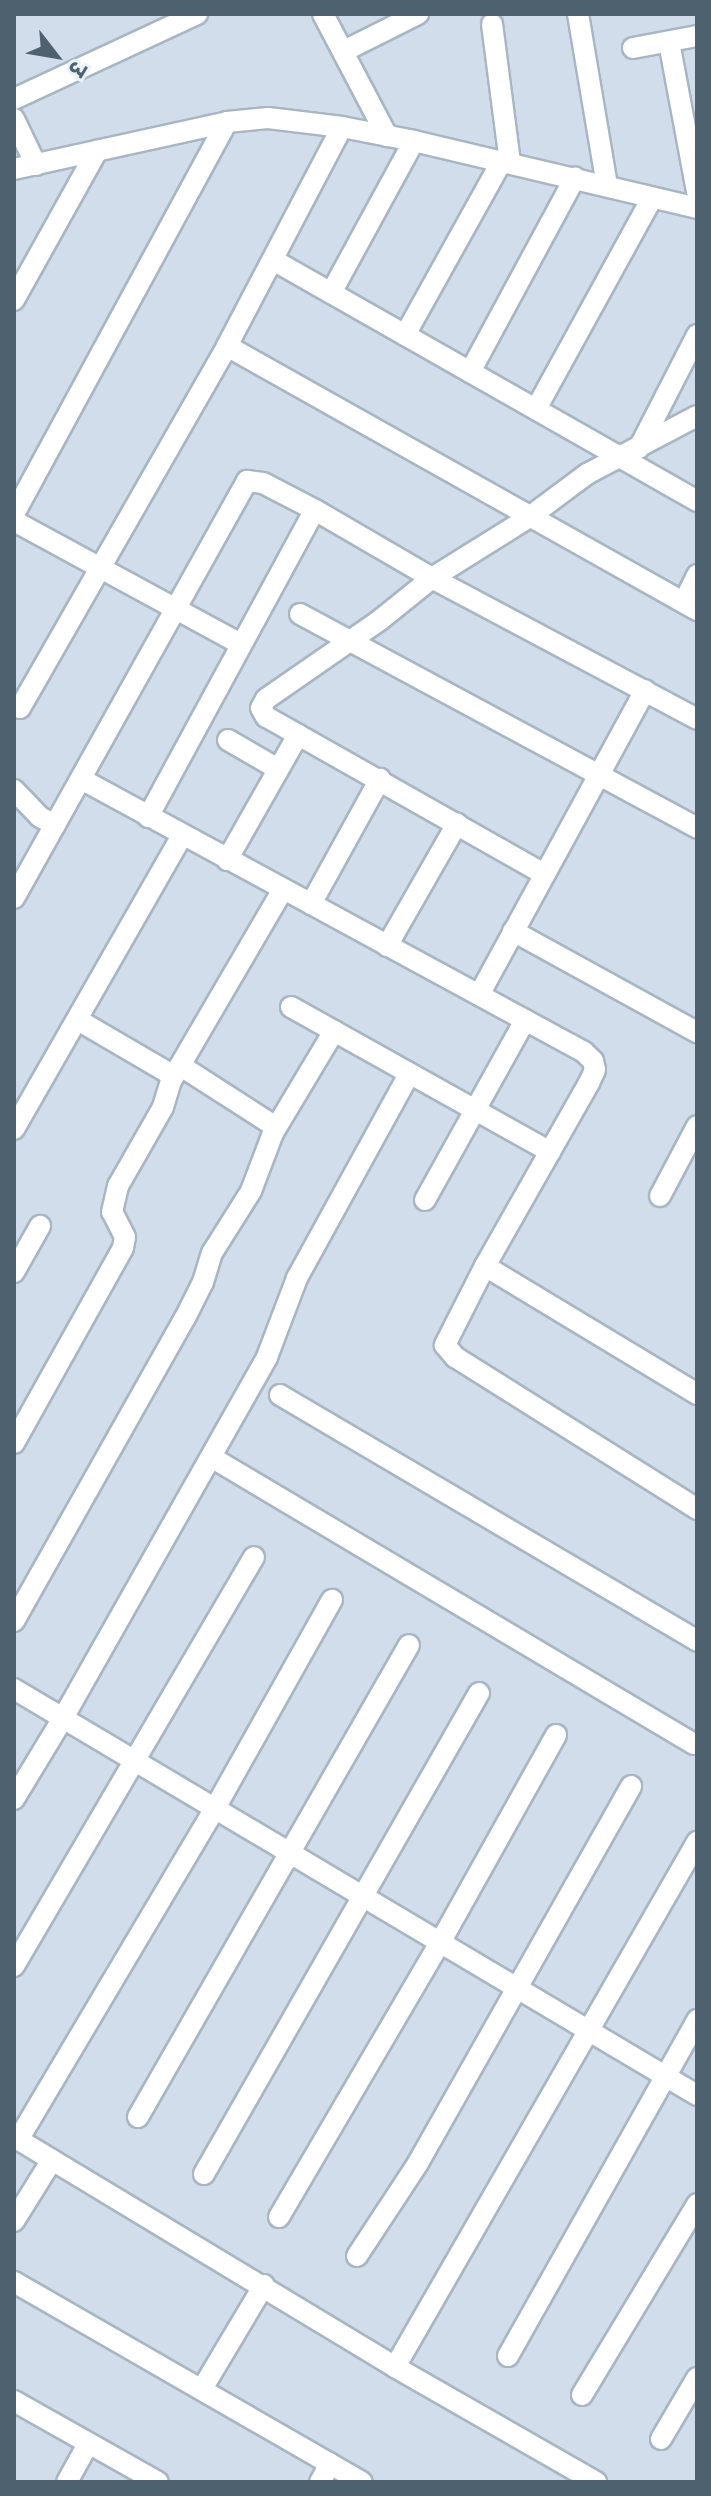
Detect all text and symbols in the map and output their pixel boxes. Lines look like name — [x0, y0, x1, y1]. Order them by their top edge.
north arrow — [16, 16, 96, 96]
text: उ — [61, 55, 93, 82]

